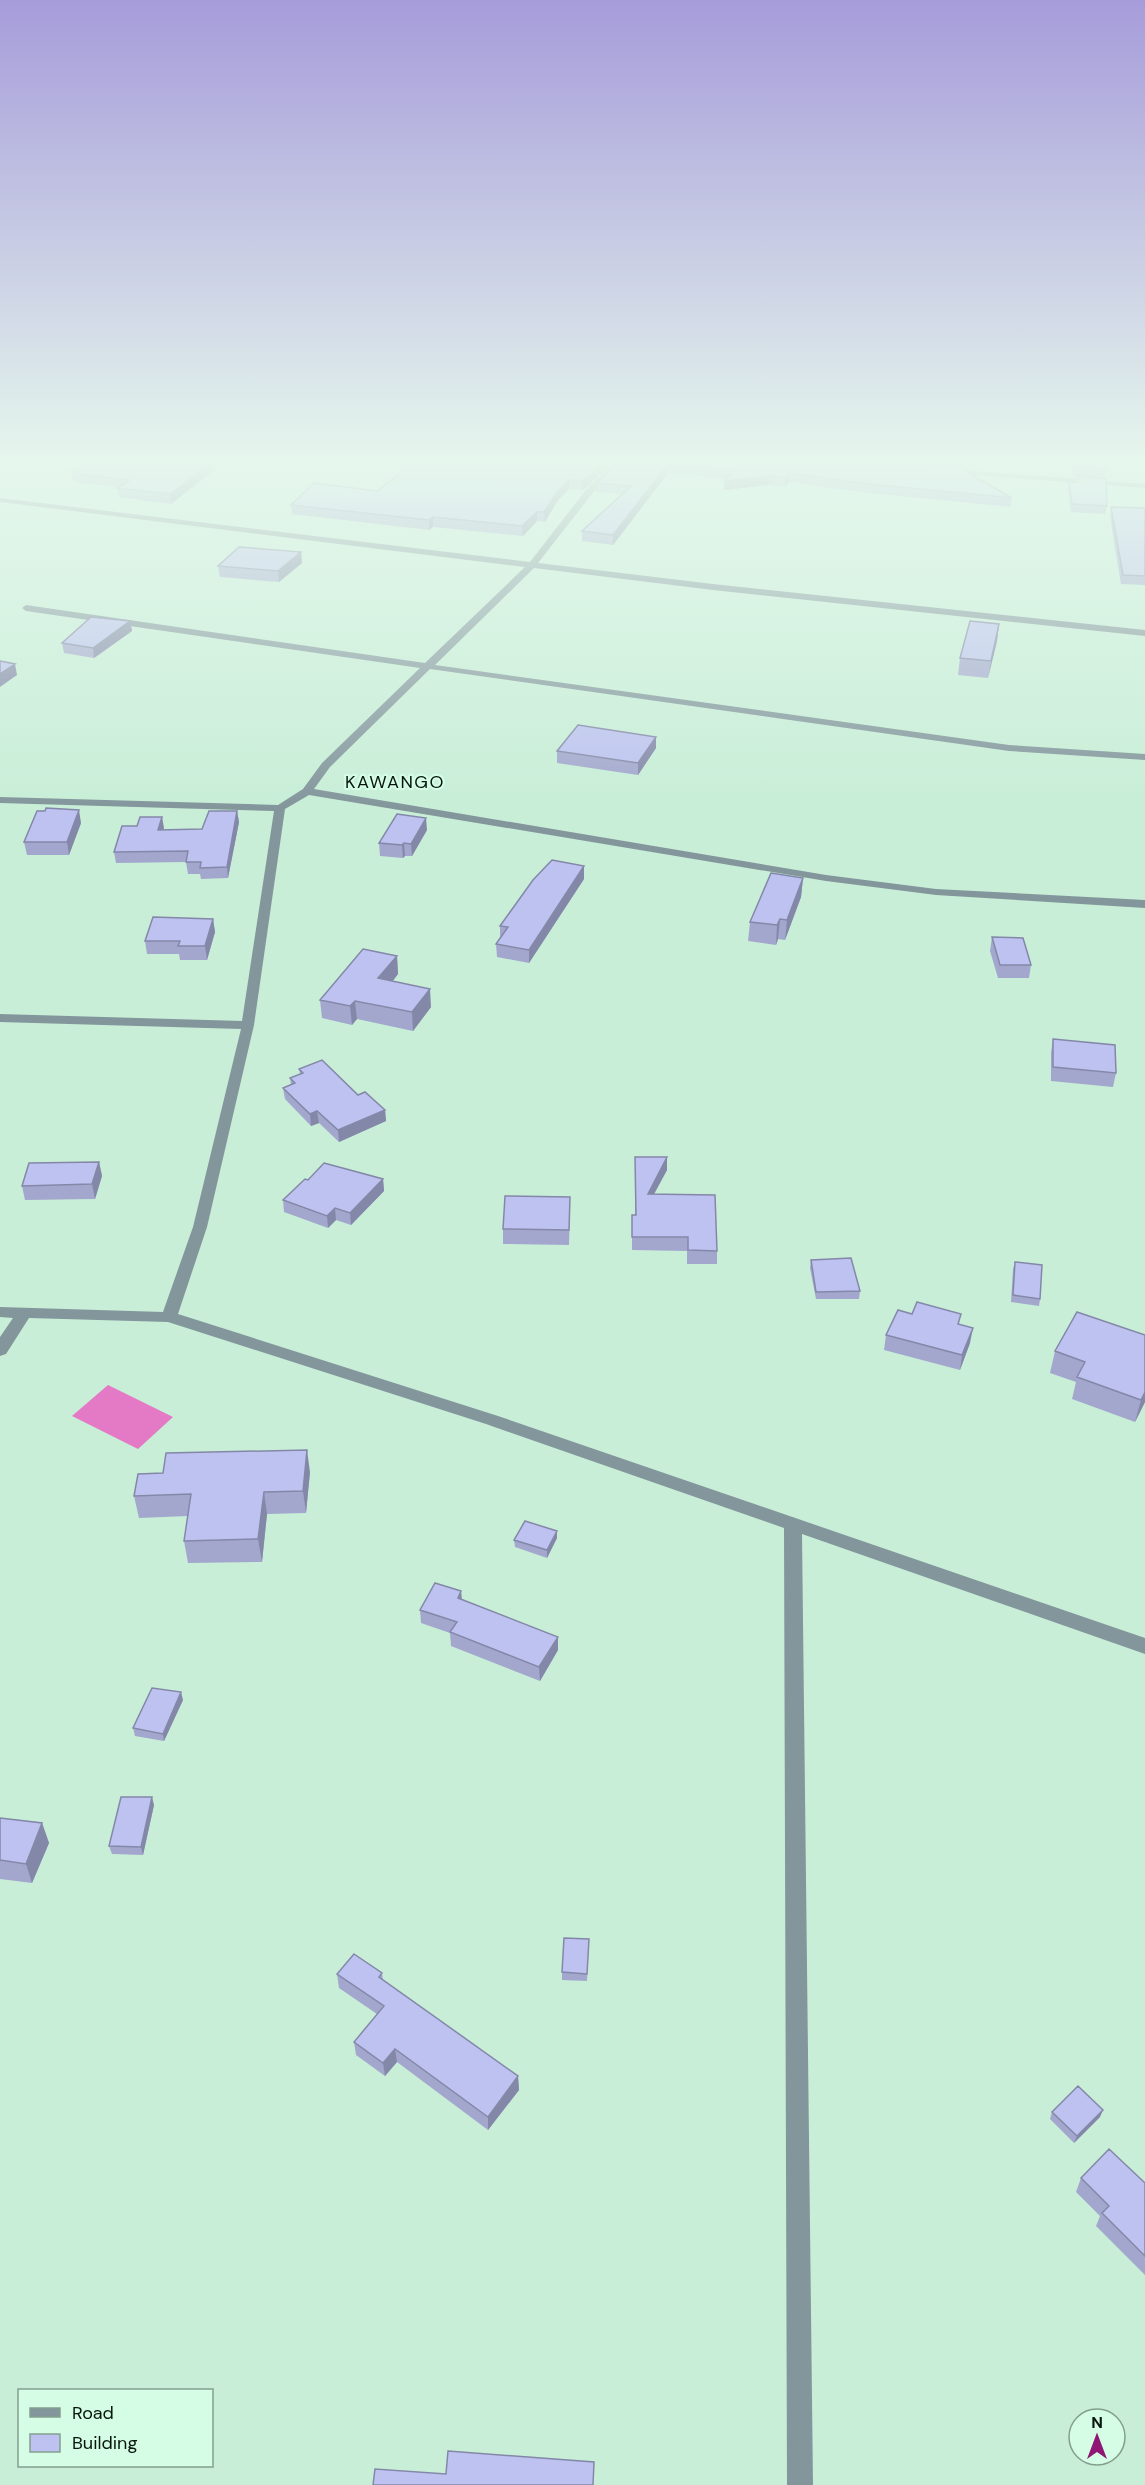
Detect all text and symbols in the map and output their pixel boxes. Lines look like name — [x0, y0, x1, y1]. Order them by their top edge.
district label: KAWANGO — [345, 770, 445, 794]
legend — [18, 2389, 213, 2467]
text: Road — [72, 2401, 114, 2425]
north arrow — [1067, 2407, 1127, 2467]
text: N — [1091, 2412, 1103, 2433]
text: Building — [72, 2431, 137, 2455]

